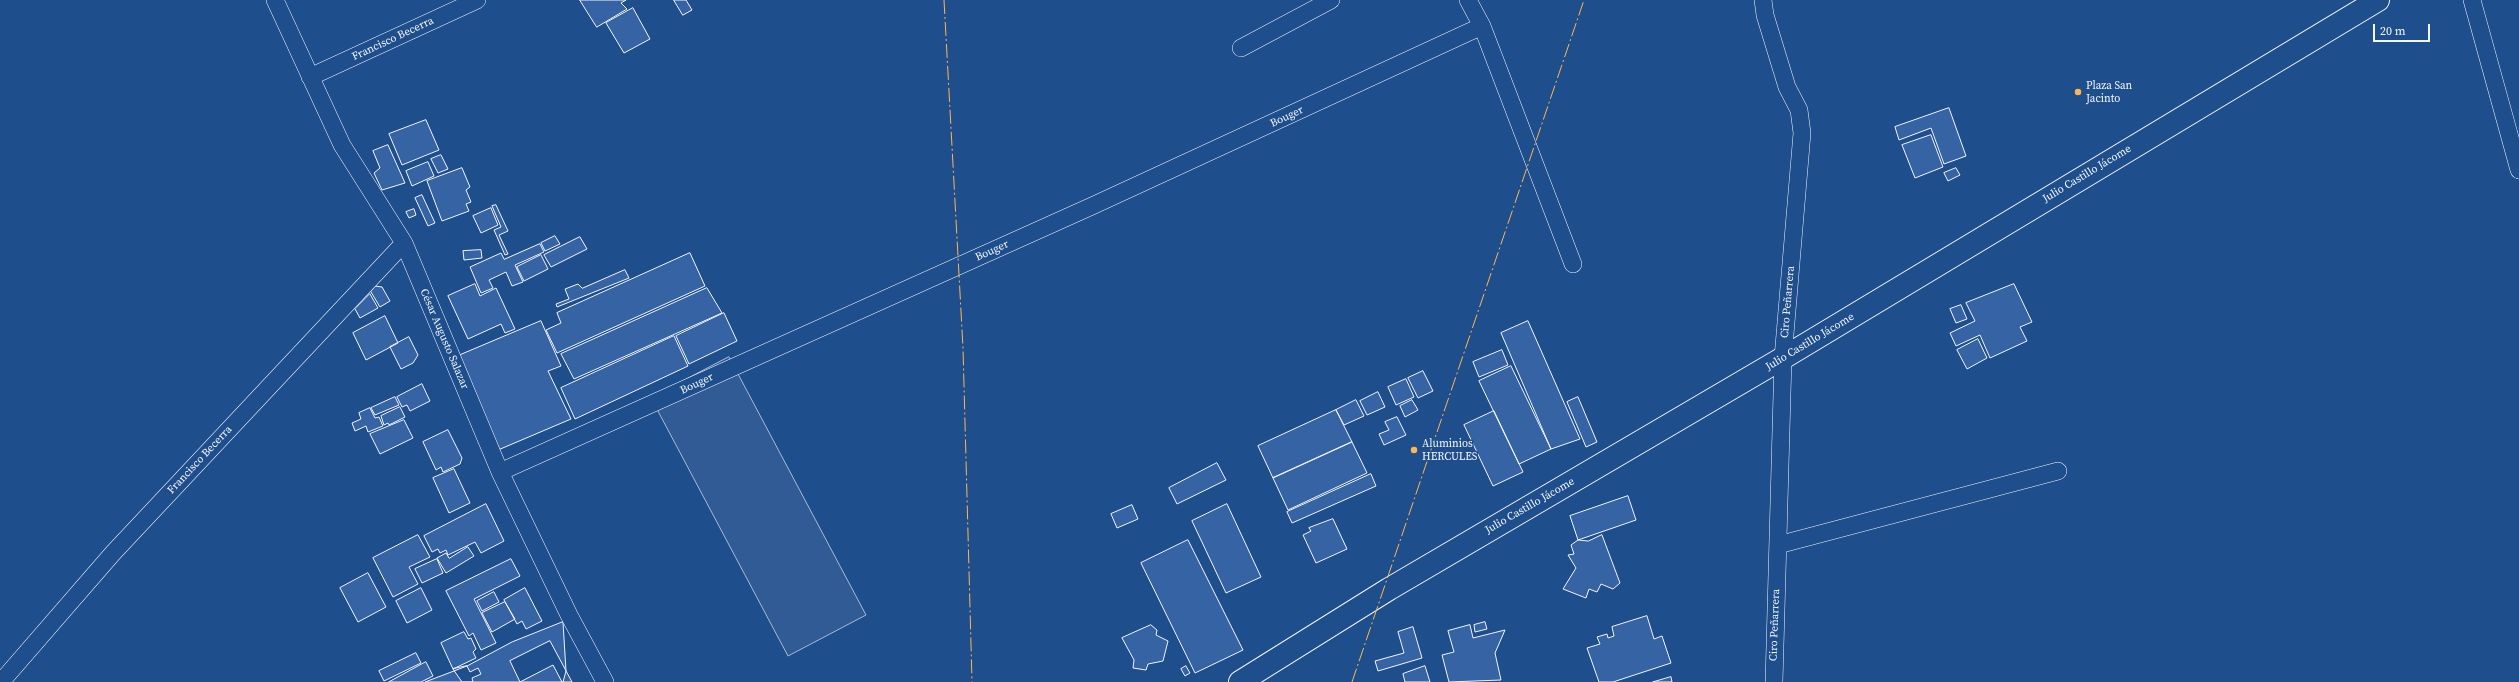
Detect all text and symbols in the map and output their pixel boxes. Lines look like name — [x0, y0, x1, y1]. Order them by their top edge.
street label: Francisco Becerra — [350, 14, 436, 64]
scale bar — [2375, 16, 2432, 42]
text: 20 m — [2380, 23, 2406, 39]
place label: Plaza San Jacinto — [2086, 79, 2132, 105]
marker: Plaza San Jacinto — [2073, 87, 2083, 97]
street label: Bouger — [1268, 104, 1306, 130]
street label: Julio Castillo Jácome — [2040, 142, 2134, 206]
street label: Bouger — [973, 238, 1011, 264]
street label: Ciro Peñarrera — [1778, 265, 1798, 339]
street label: César Augusto Salazar — [417, 287, 471, 391]
street label: Julio Castillo Jácome — [1763, 310, 1857, 374]
street label: Bouger — [678, 371, 716, 397]
street label: Francisco Becerra — [165, 423, 235, 497]
place label: Aluminios HERCULES — [1422, 437, 1477, 463]
marker: Aluminios HERCULES — [1409, 445, 1419, 455]
street label: Julio Castillo Jácome — [1483, 475, 1577, 537]
street label: Ciro Peñarrera — [1767, 589, 1783, 661]

